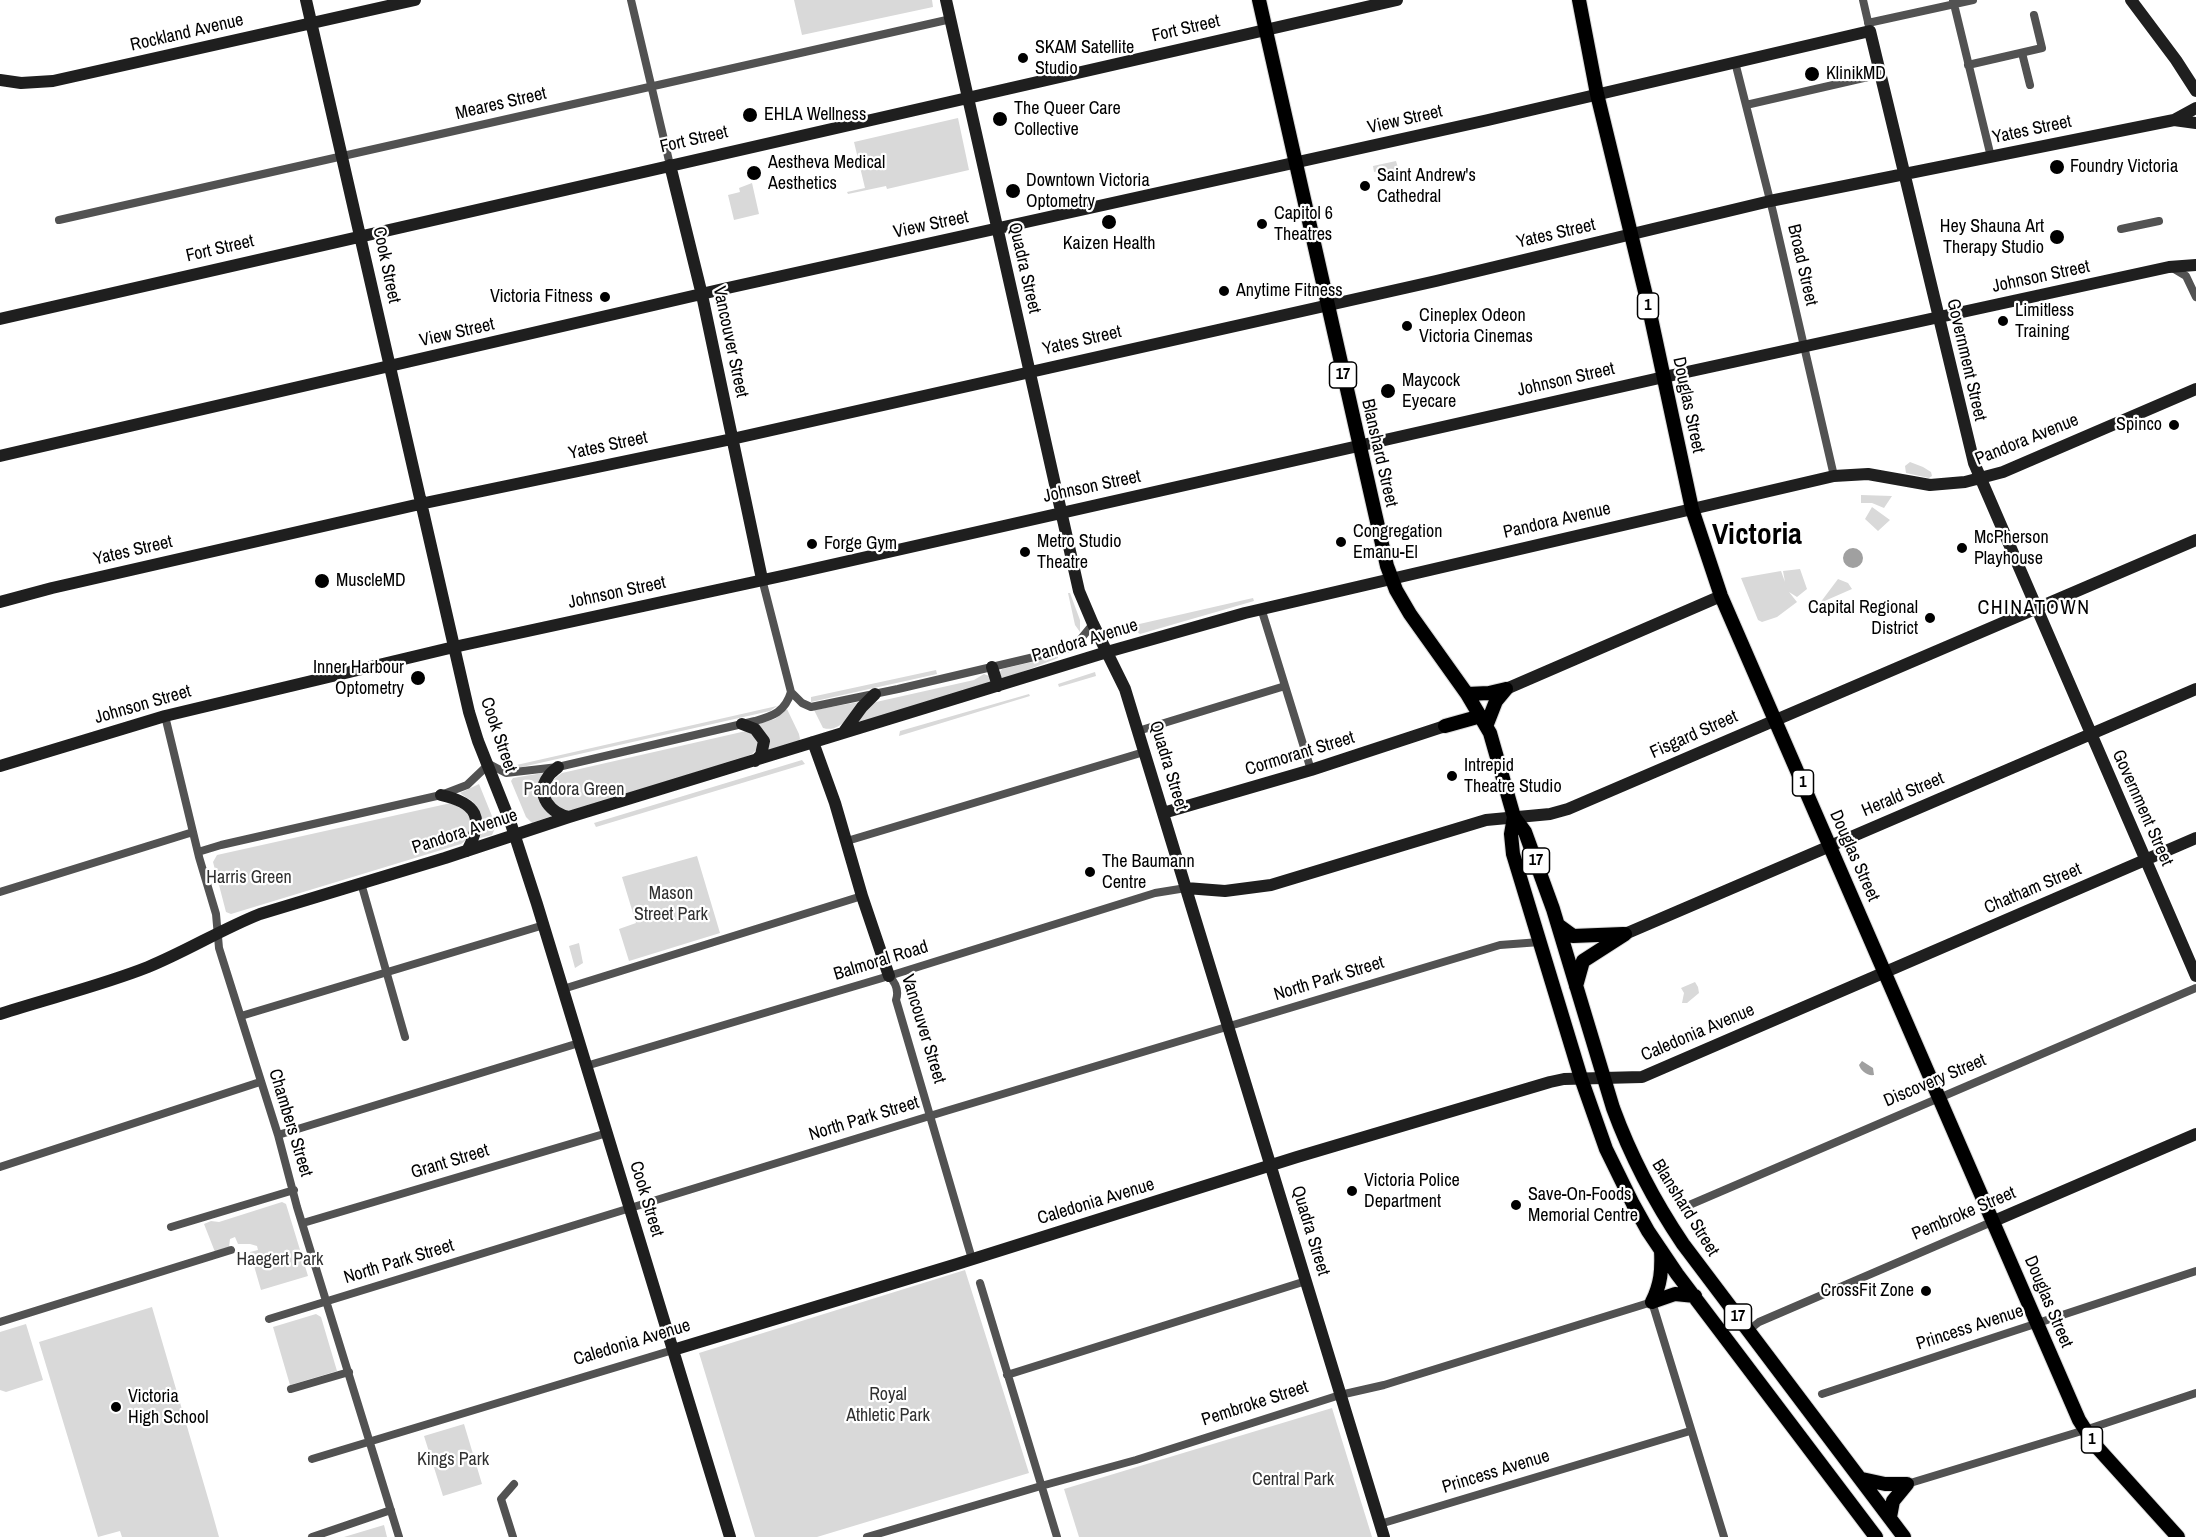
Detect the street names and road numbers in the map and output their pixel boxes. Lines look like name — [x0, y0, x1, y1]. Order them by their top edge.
street label: Rockland Avenue — [128, 9, 246, 57]
street label: Fort Street — [1150, 11, 1222, 47]
street label: Meares Street — [453, 83, 549, 125]
street label: View Street — [1366, 101, 1444, 139]
street label: Yates Street — [1991, 111, 2073, 149]
street label: Fort Street — [658, 122, 730, 158]
street label: View Street — [892, 207, 970, 243]
street label: Yates Street — [1515, 214, 1597, 254]
street label: Quadra Street — [1003, 220, 1045, 316]
street label: Broad Street — [1782, 222, 1822, 308]
street label: Cook Street — [367, 225, 405, 305]
street label: Fort Street — [184, 231, 256, 267]
street label: Johnson Street — [1990, 256, 2092, 298]
street label: Vancouver Street — [708, 285, 752, 399]
road number: 1 — [1638, 293, 1658, 319]
street label: Government Street — [1941, 297, 1991, 423]
street label: View Street — [418, 314, 496, 352]
street label: Yates Street — [1041, 321, 1123, 361]
street label: Douglas Street — [1667, 355, 1709, 455]
street label: Johnson Street — [1515, 358, 1617, 402]
road number: 17 — [1330, 362, 1356, 388]
street label: Blanshard Street — [1356, 397, 1402, 509]
street label: Pandora Avenue — [1972, 409, 2082, 471]
street label: Yates Street — [567, 427, 649, 465]
street label: Johnson Street — [1041, 466, 1143, 508]
street label: Pandora Avenue — [1501, 498, 1613, 544]
street label: Yates Street — [92, 531, 174, 571]
street label: Johnson Street — [566, 572, 668, 614]
street label: Pandora Avenue — [1029, 615, 1141, 667]
street label: Johnson Street — [92, 681, 194, 729]
street label: Cook Street — [475, 695, 521, 775]
street label: Fisgard Street — [1647, 706, 1741, 764]
street label: Quadra Street — [1144, 719, 1192, 813]
street label: Cormorant Street — [1243, 727, 1357, 781]
street label: Government Street — [2107, 747, 2177, 869]
street label: Herald Street — [1859, 768, 1947, 822]
road number: 1 — [1792, 770, 1814, 796]
street label: Pandora Avenue — [409, 805, 521, 859]
street label: Douglas Street — [1824, 807, 1884, 905]
road number: 17 — [1522, 848, 1550, 874]
street label: Chatham Street — [1981, 859, 2085, 919]
street label: Balmoral Road — [831, 936, 931, 986]
street label: North Park Street — [1271, 952, 1387, 1006]
street label: Vancouver Street — [896, 972, 950, 1086]
street label: Caledonia Avenue — [1638, 999, 1758, 1067]
street label: Discovery Street — [1881, 1050, 1989, 1112]
street label: Chambers Street — [263, 1066, 317, 1180]
street label: North Park Street — [806, 1092, 922, 1146]
street label: Grant Street — [408, 1140, 492, 1184]
street label: Blanshard Street — [1647, 1156, 1723, 1260]
street label: Cook Street — [624, 1159, 668, 1239]
street label: Caledonia Avenue — [1035, 1174, 1157, 1230]
street label: Pembroke Street — [1909, 1182, 2019, 1246]
street label: Quadra Street — [1286, 1184, 1334, 1278]
street label: North Park Street — [341, 1235, 457, 1289]
street label: Douglas Street — [2019, 1253, 2077, 1351]
street label: Princess Avenue — [1914, 1301, 2026, 1355]
road number: 17 — [1724, 1304, 1752, 1330]
street label: Caledonia Avenue — [571, 1315, 693, 1371]
street label: Pembroke Street — [1199, 1377, 1311, 1431]
road number: 1 — [2082, 1427, 2102, 1453]
street label: Princess Avenue — [1440, 1445, 1552, 1499]

